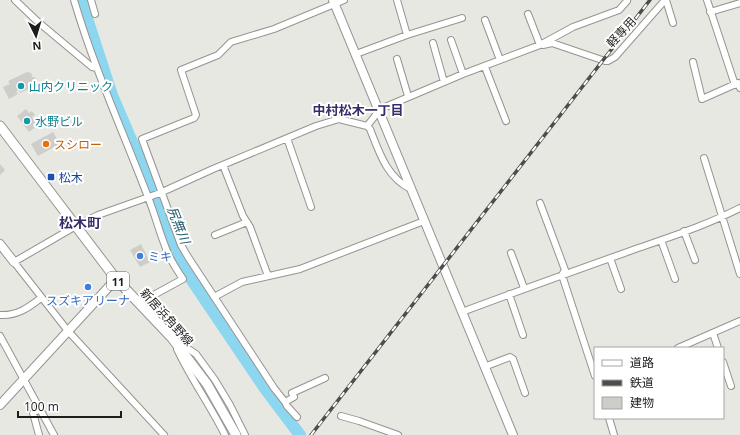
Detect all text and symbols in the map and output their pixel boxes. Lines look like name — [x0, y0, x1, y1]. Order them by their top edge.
street label: 軽専用 — [603, 13, 639, 51]
north arrow — [16, 16, 56, 56]
text: N — [32, 39, 42, 54]
place label: 山内クリニック — [29, 78, 113, 95]
marker: 山内クリニック — [16, 81, 26, 91]
district label: 中村松木一丁目 — [312, 101, 404, 119]
place label: 水野ビル — [35, 113, 83, 130]
marker: 水野ビル — [22, 116, 32, 126]
place label: スシロー — [54, 136, 102, 153]
marker: スシロー — [41, 139, 51, 149]
place label: 松木 — [59, 169, 83, 186]
marker: 松木 — [46, 172, 56, 182]
water label: 尻無川 — [163, 204, 195, 248]
district label: 松木町 — [59, 213, 101, 232]
place label: ミキ — [148, 248, 172, 265]
marker: ミキ — [135, 251, 145, 261]
road number: 11 — [107, 272, 129, 290]
marker: スズキアリーナ — [83, 282, 93, 292]
street label: 新居浜角野線 — [137, 285, 197, 349]
place label: スズキアリーナ — [46, 292, 130, 309]
legend — [594, 347, 724, 419]
text: 道路 — [630, 354, 654, 371]
text: 鉄道 — [630, 374, 654, 391]
scale bar — [18, 393, 121, 419]
text: 建物 — [630, 394, 654, 411]
text: 100 m — [24, 398, 59, 415]

